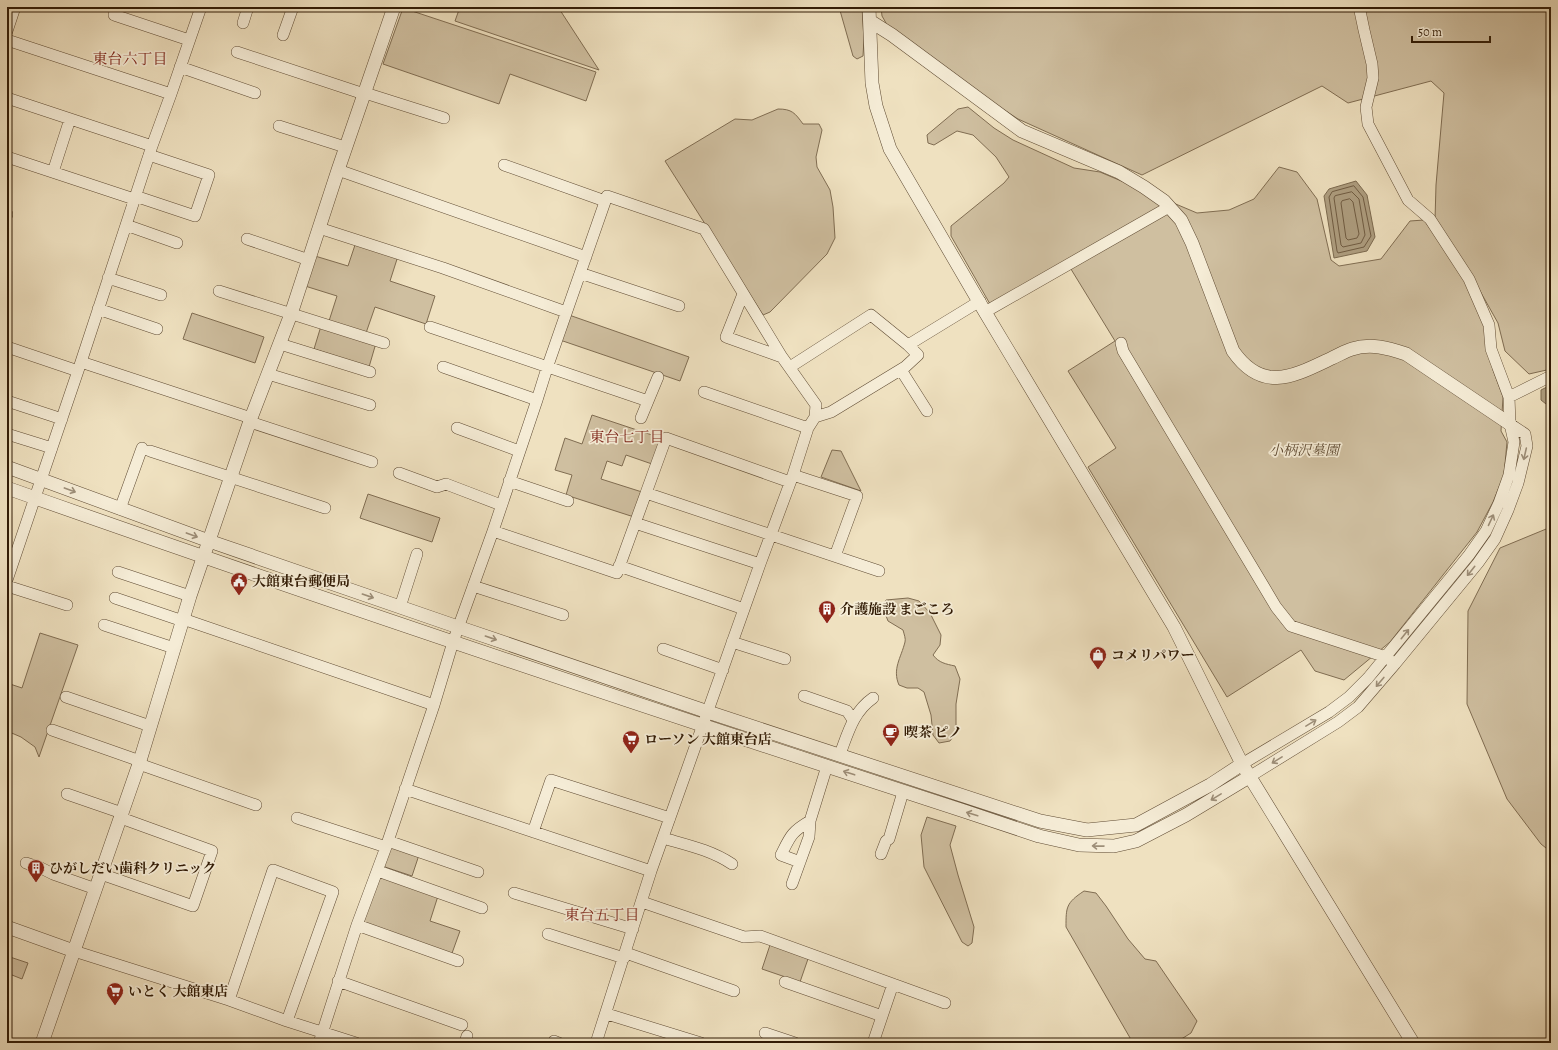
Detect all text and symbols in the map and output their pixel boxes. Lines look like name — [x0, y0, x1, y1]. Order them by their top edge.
scale bar — [1412, 18, 1490, 44]
text: 50 m — [1418, 24, 1442, 40]
district label: 東台六丁目 — [92, 49, 168, 69]
district label: 東台七丁目 — [589, 427, 665, 447]
park label: 小柄沢墓園 — [1269, 441, 1341, 460]
one-way arrow — [1520, 448, 1528, 461]
one-way arrow — [64, 487, 76, 495]
one-way arrow — [1488, 514, 1495, 526]
one-way arrow — [185, 532, 198, 539]
one-way arrow — [1467, 566, 1476, 577]
public building icon: 大館東台郵便局 — [229, 571, 249, 596]
place label: 大館東台郵便局 — [252, 572, 350, 591]
one-way arrow — [361, 593, 374, 600]
building icon: 介護施設 まごころ — [817, 599, 837, 624]
place label: 介護施設 まごころ — [840, 600, 954, 619]
one-way arrow — [1400, 629, 1409, 640]
one-way arrow — [484, 635, 497, 642]
shop icon: コメリパワー — [1088, 645, 1108, 670]
place label: コメリパワー — [1111, 646, 1195, 665]
one-way arrow — [1375, 677, 1384, 688]
one-way arrow — [1305, 718, 1317, 726]
cafe icon: 喫茶 ピノ — [881, 722, 901, 747]
place label: 喫茶 ピノ — [904, 723, 962, 742]
supermarket icon: ローソン 大館東台店 — [621, 729, 641, 754]
place label: ローソン 大館東台店 — [644, 730, 772, 749]
one-way arrow — [1271, 755, 1282, 764]
one-way arrow — [843, 769, 855, 777]
one-way arrow — [1210, 793, 1222, 801]
one-way arrow — [966, 810, 979, 817]
one-way arrow — [1092, 842, 1105, 849]
building icon: ひがしだい歯科クリニック — [26, 858, 46, 883]
place label: ひがしだい歯科クリニック — [49, 859, 216, 878]
district label: 東台五丁目 — [564, 905, 640, 925]
supermarket icon: いとく 大館東店 — [105, 981, 125, 1006]
place label: いとく 大館東店 — [128, 982, 228, 1001]

